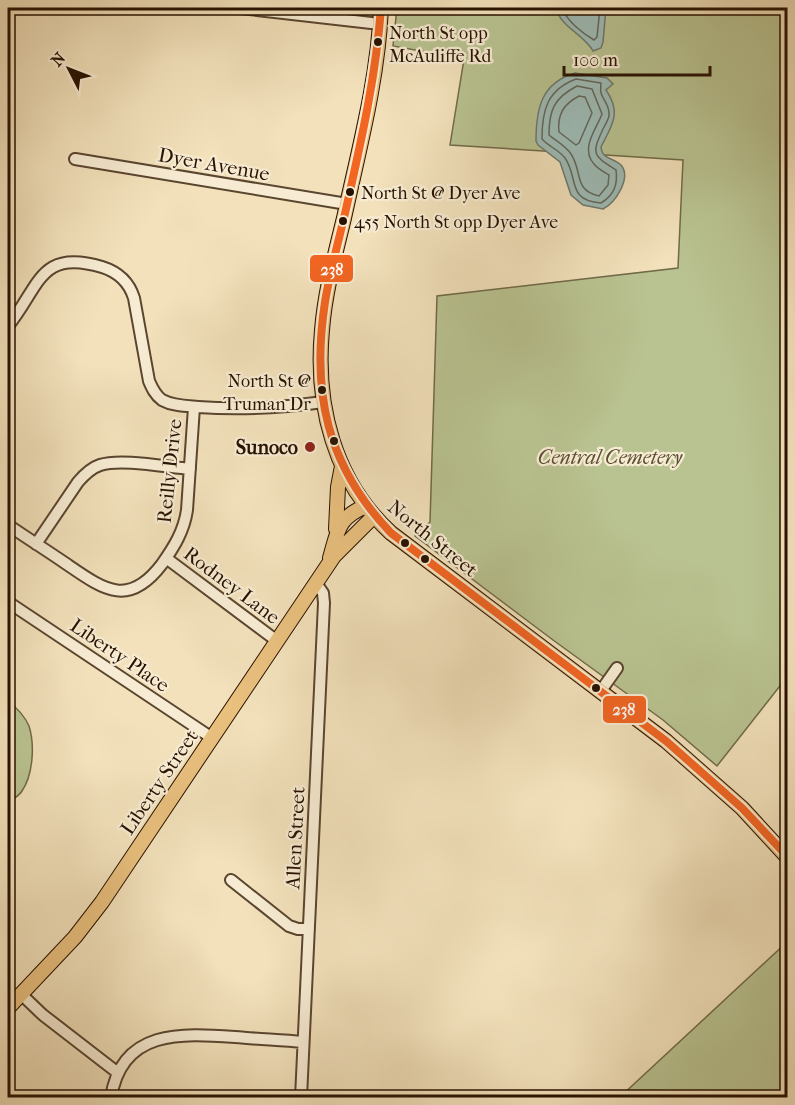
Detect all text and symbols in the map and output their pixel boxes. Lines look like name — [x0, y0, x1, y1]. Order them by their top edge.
place label: North St opp McAuliffe Rd — [389, 23, 491, 67]
marker: North St opp McAuliffe Rd — [372, 36, 384, 48]
north arrow — [39, 39, 99, 99]
scale bar — [564, 39, 710, 77]
text: N — [47, 48, 70, 70]
text: 100 m — [573, 50, 618, 71]
street label: Dyer Avenue — [156, 143, 272, 186]
place label: North St @ Dyer Ave — [361, 183, 521, 204]
marker: North St @ Dyer Ave — [344, 186, 356, 198]
place label: 455 North St opp Dyer Ave — [354, 212, 558, 233]
marker: 455 North St opp Dyer Ave — [337, 215, 349, 227]
line badge: 238 — [309, 254, 354, 283]
text: 238 — [321, 260, 343, 280]
place label: North St @ Truman Dr — [223, 371, 312, 415]
marker: North St @ Truman Dr — [316, 384, 328, 396]
street label: Reilly Drive — [153, 418, 186, 524]
unlabelled marker — [328, 435, 340, 447]
place label: Sunoco — [236, 436, 298, 459]
marker: Sunoco — [303, 440, 317, 454]
park label: Central Cemetery — [538, 446, 683, 469]
street label: North Street — [383, 495, 482, 582]
unlabelled marker — [399, 537, 411, 549]
street label: Rodney Lane — [179, 542, 284, 629]
unlabelled marker — [419, 553, 431, 565]
street label: Liberty Place — [66, 614, 174, 697]
unlabelled marker — [590, 682, 602, 694]
line badge: 238 — [602, 695, 647, 724]
text: 238 — [613, 700, 635, 720]
street label: Liberty Street — [116, 725, 203, 839]
street label: Allen Street — [281, 786, 310, 891]

